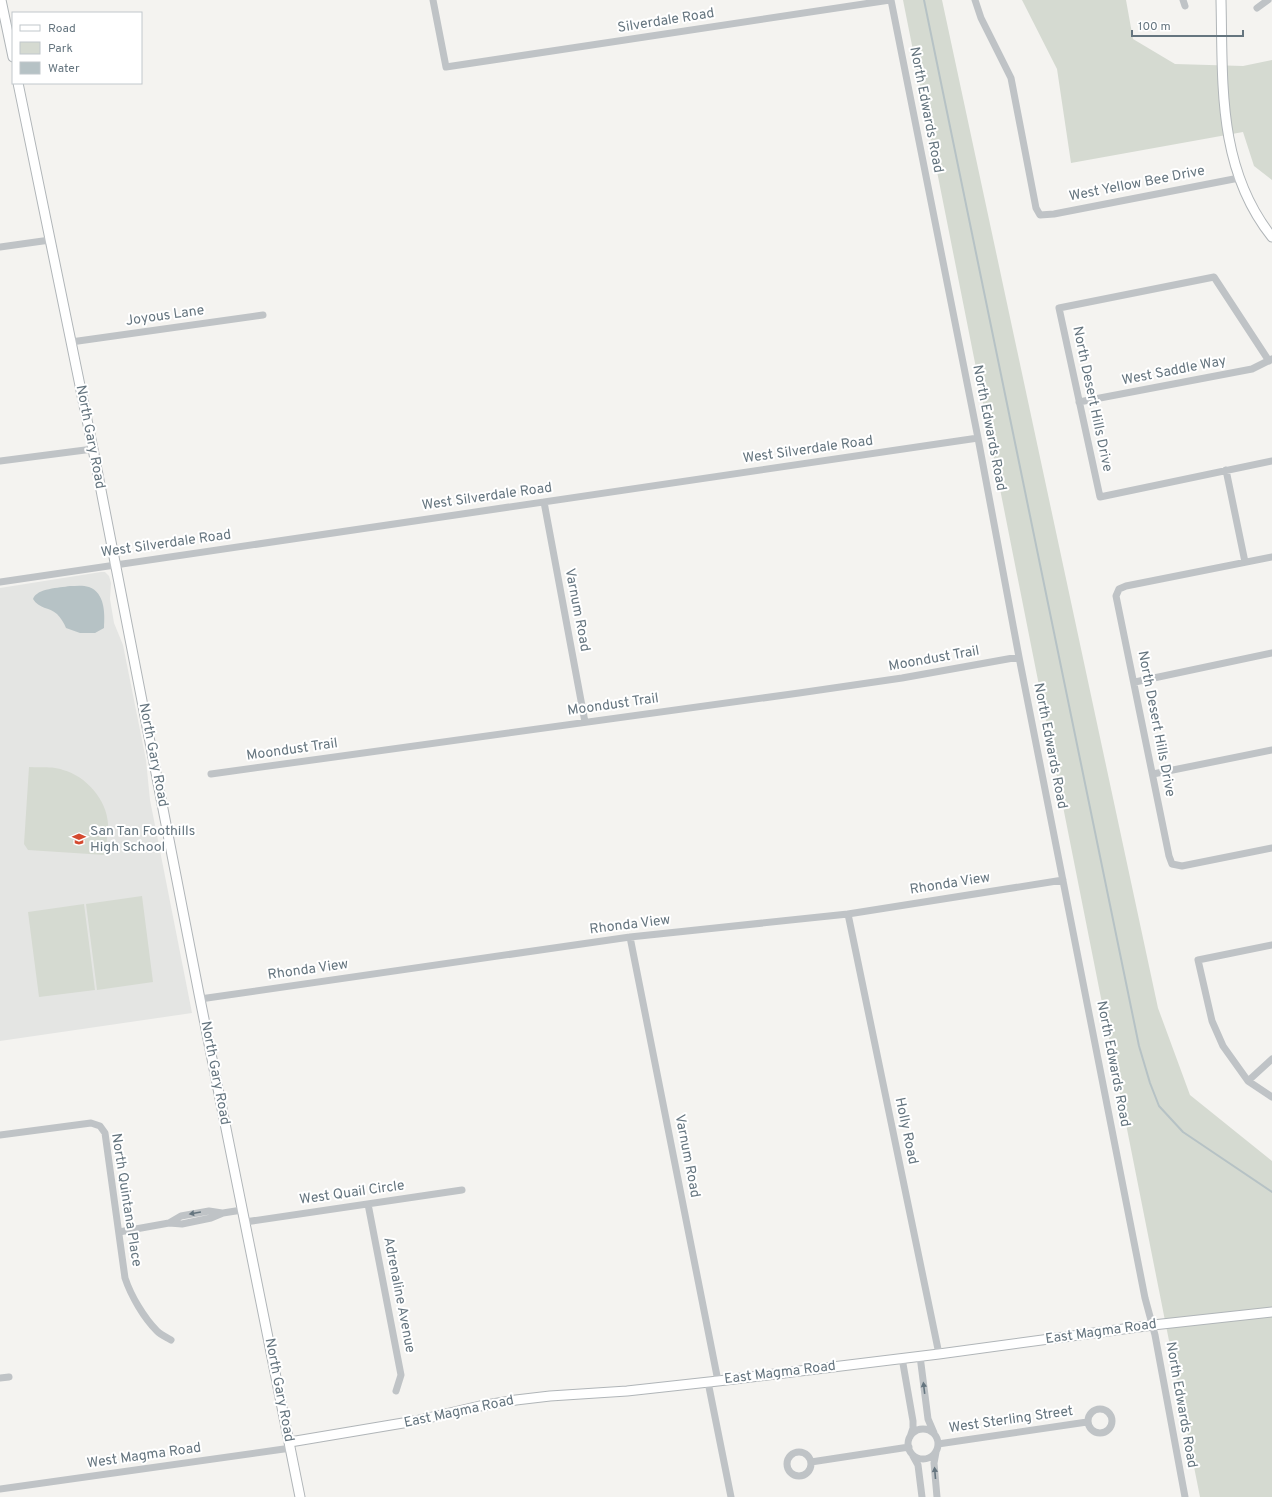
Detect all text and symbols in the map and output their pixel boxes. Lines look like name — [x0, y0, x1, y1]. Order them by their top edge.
street label: Silverdale Road — [616, 5, 716, 37]
legend — [12, 12, 142, 84]
scale bar — [1132, 12, 1243, 38]
text: 100 m — [1138, 19, 1171, 35]
text: Road — [48, 21, 76, 37]
text: Park — [48, 41, 73, 57]
street label: North Edwards Road — [905, 46, 947, 174]
text: Water — [48, 61, 80, 77]
street label: West Yellow Bee Drive — [1068, 163, 1206, 205]
street label: Joyous Lane — [125, 302, 205, 330]
street label: North Desert Hills Drive — [1068, 325, 1116, 473]
street label: West Saddle Way — [1120, 353, 1228, 389]
street label: North Edwards Road — [968, 364, 1010, 492]
street label: North Gary Road — [72, 384, 108, 490]
street label: West Silverdale Road — [742, 432, 874, 468]
street label: West Silverdale Road — [421, 479, 553, 515]
street label: West Silverdale Road — [100, 526, 232, 562]
street label: Varnum Road — [561, 567, 593, 653]
street label: Moondust Trail — [887, 643, 981, 675]
street label: North Desert Hills Drive — [1134, 650, 1178, 798]
street label: North Edwards Road — [1029, 682, 1071, 810]
street label: Moondust Trail — [566, 690, 660, 720]
street label: North Gary Road — [135, 702, 171, 808]
street label: Moondust Trail — [245, 735, 339, 765]
place label: San Tan Foothills High School — [90, 823, 195, 856]
school or university icon: San Tan Foothills High School — [71, 831, 87, 847]
street label: Rhonda View — [909, 869, 991, 899]
street label: Rhonda View — [589, 912, 671, 938]
street label: Rhonda View — [267, 956, 349, 984]
street label: North Edwards Road — [1092, 1000, 1134, 1128]
street label: North Gary Road — [197, 1020, 233, 1126]
street label: Holly Road — [891, 1096, 921, 1166]
street label: Varnum Road — [671, 1113, 703, 1199]
street label: North Quintana Place — [107, 1132, 145, 1268]
street label: West Quail Circle — [298, 1177, 406, 1209]
one-way arrow — [189, 1211, 201, 1217]
street label: Adrenaline Avenue — [379, 1236, 419, 1354]
street label: East Magma Road — [1044, 1316, 1158, 1348]
street label: North Gary Road — [261, 1337, 297, 1443]
street label: North Edwards Road — [1162, 1341, 1200, 1469]
street label: East Magma Road — [723, 1358, 837, 1388]
one-way arrow — [921, 1382, 927, 1394]
street label: East Magma Road — [402, 1392, 516, 1432]
street label: West Sterling Street — [948, 1403, 1074, 1437]
street label: West Magma Road — [86, 1440, 202, 1472]
one-way arrow — [932, 1467, 938, 1479]

